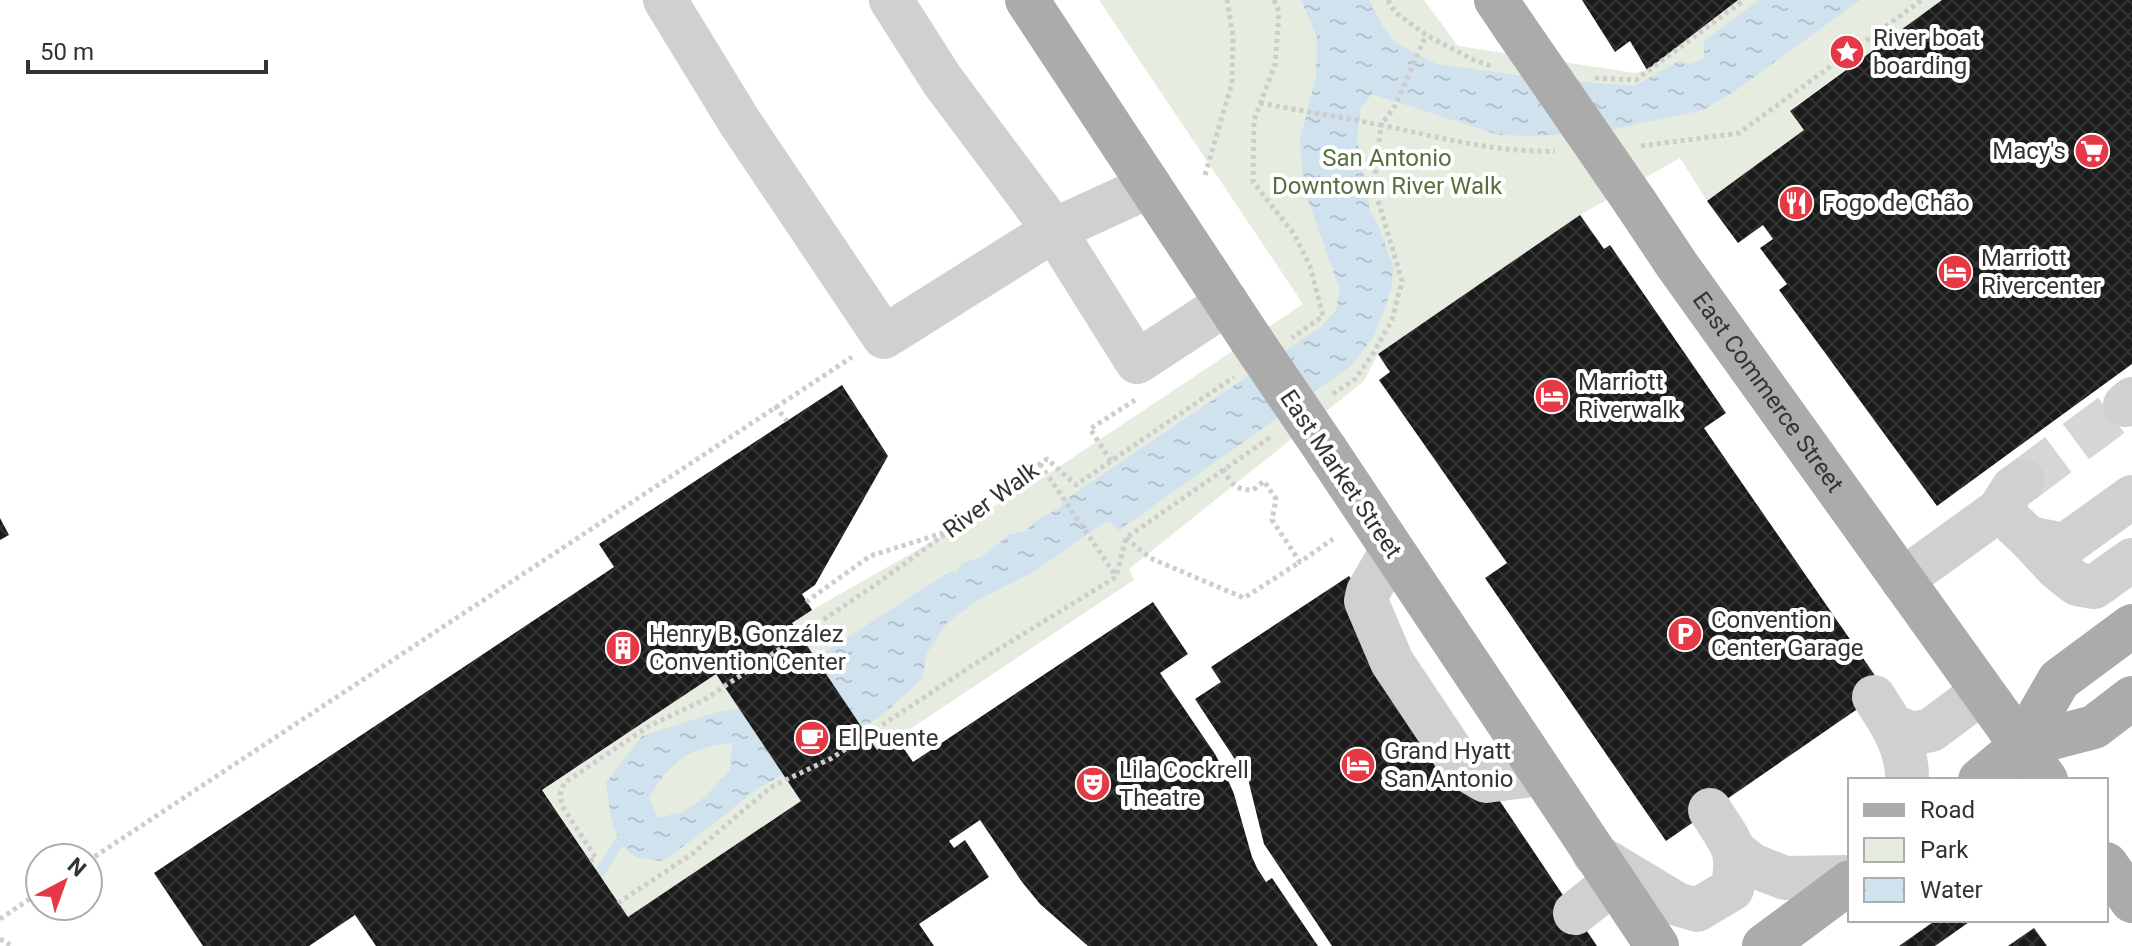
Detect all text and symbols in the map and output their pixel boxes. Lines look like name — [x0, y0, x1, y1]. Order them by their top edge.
scale bar — [28, 24, 266, 74]
place label: River boat boarding — [1873, 24, 1980, 80]
place icon: River boat boarding — [1828, 33, 1866, 71]
text: 50 m — [40, 38, 94, 66]
supermarket icon: Macy's — [2073, 132, 2111, 170]
place label: Macy's — [1992, 137, 2066, 165]
park label: San Antonio Downtown River Walk — [1272, 144, 1503, 200]
restaurant icon: Fogo de Chão — [1777, 184, 1815, 222]
place label: Fogo de Chão — [1822, 189, 1970, 217]
place label: Marriott Rivercenter — [1981, 244, 2101, 300]
hotel icon: Marriott Rivercenter — [1936, 253, 1974, 291]
street label: East Commerce Street — [1687, 287, 1849, 498]
place label: Marriott Riverwalk — [1578, 368, 1681, 424]
hotel icon: Marriott Riverwalk — [1533, 377, 1571, 415]
street label: East Market Street — [1274, 385, 1408, 564]
street label: River Walk — [938, 456, 1045, 544]
place label: Convention Center Garage — [1711, 606, 1864, 662]
parking icon: Convention Center Garage — [1666, 615, 1704, 653]
place label: Henry B. González Convention Center — [649, 620, 846, 676]
building icon: Henry B. González Convention Center — [604, 629, 642, 667]
cafe icon: El Puente — [793, 719, 831, 757]
place label: El Puente — [838, 724, 938, 752]
place label: Grand Hyatt San Antonio — [1384, 737, 1514, 793]
hotel icon: Grand Hyatt San Antonio — [1339, 746, 1377, 784]
place label: Lila Cockrell Theatre — [1119, 756, 1249, 812]
theatre icon: Lila Cockrell Theatre — [1074, 765, 1112, 803]
legend — [1848, 778, 2108, 922]
text: Road — [1920, 796, 1975, 824]
text: Park — [1920, 836, 1969, 864]
north arrow — [24, 842, 104, 922]
text: N — [63, 853, 91, 882]
text: Water — [1920, 876, 1983, 904]

